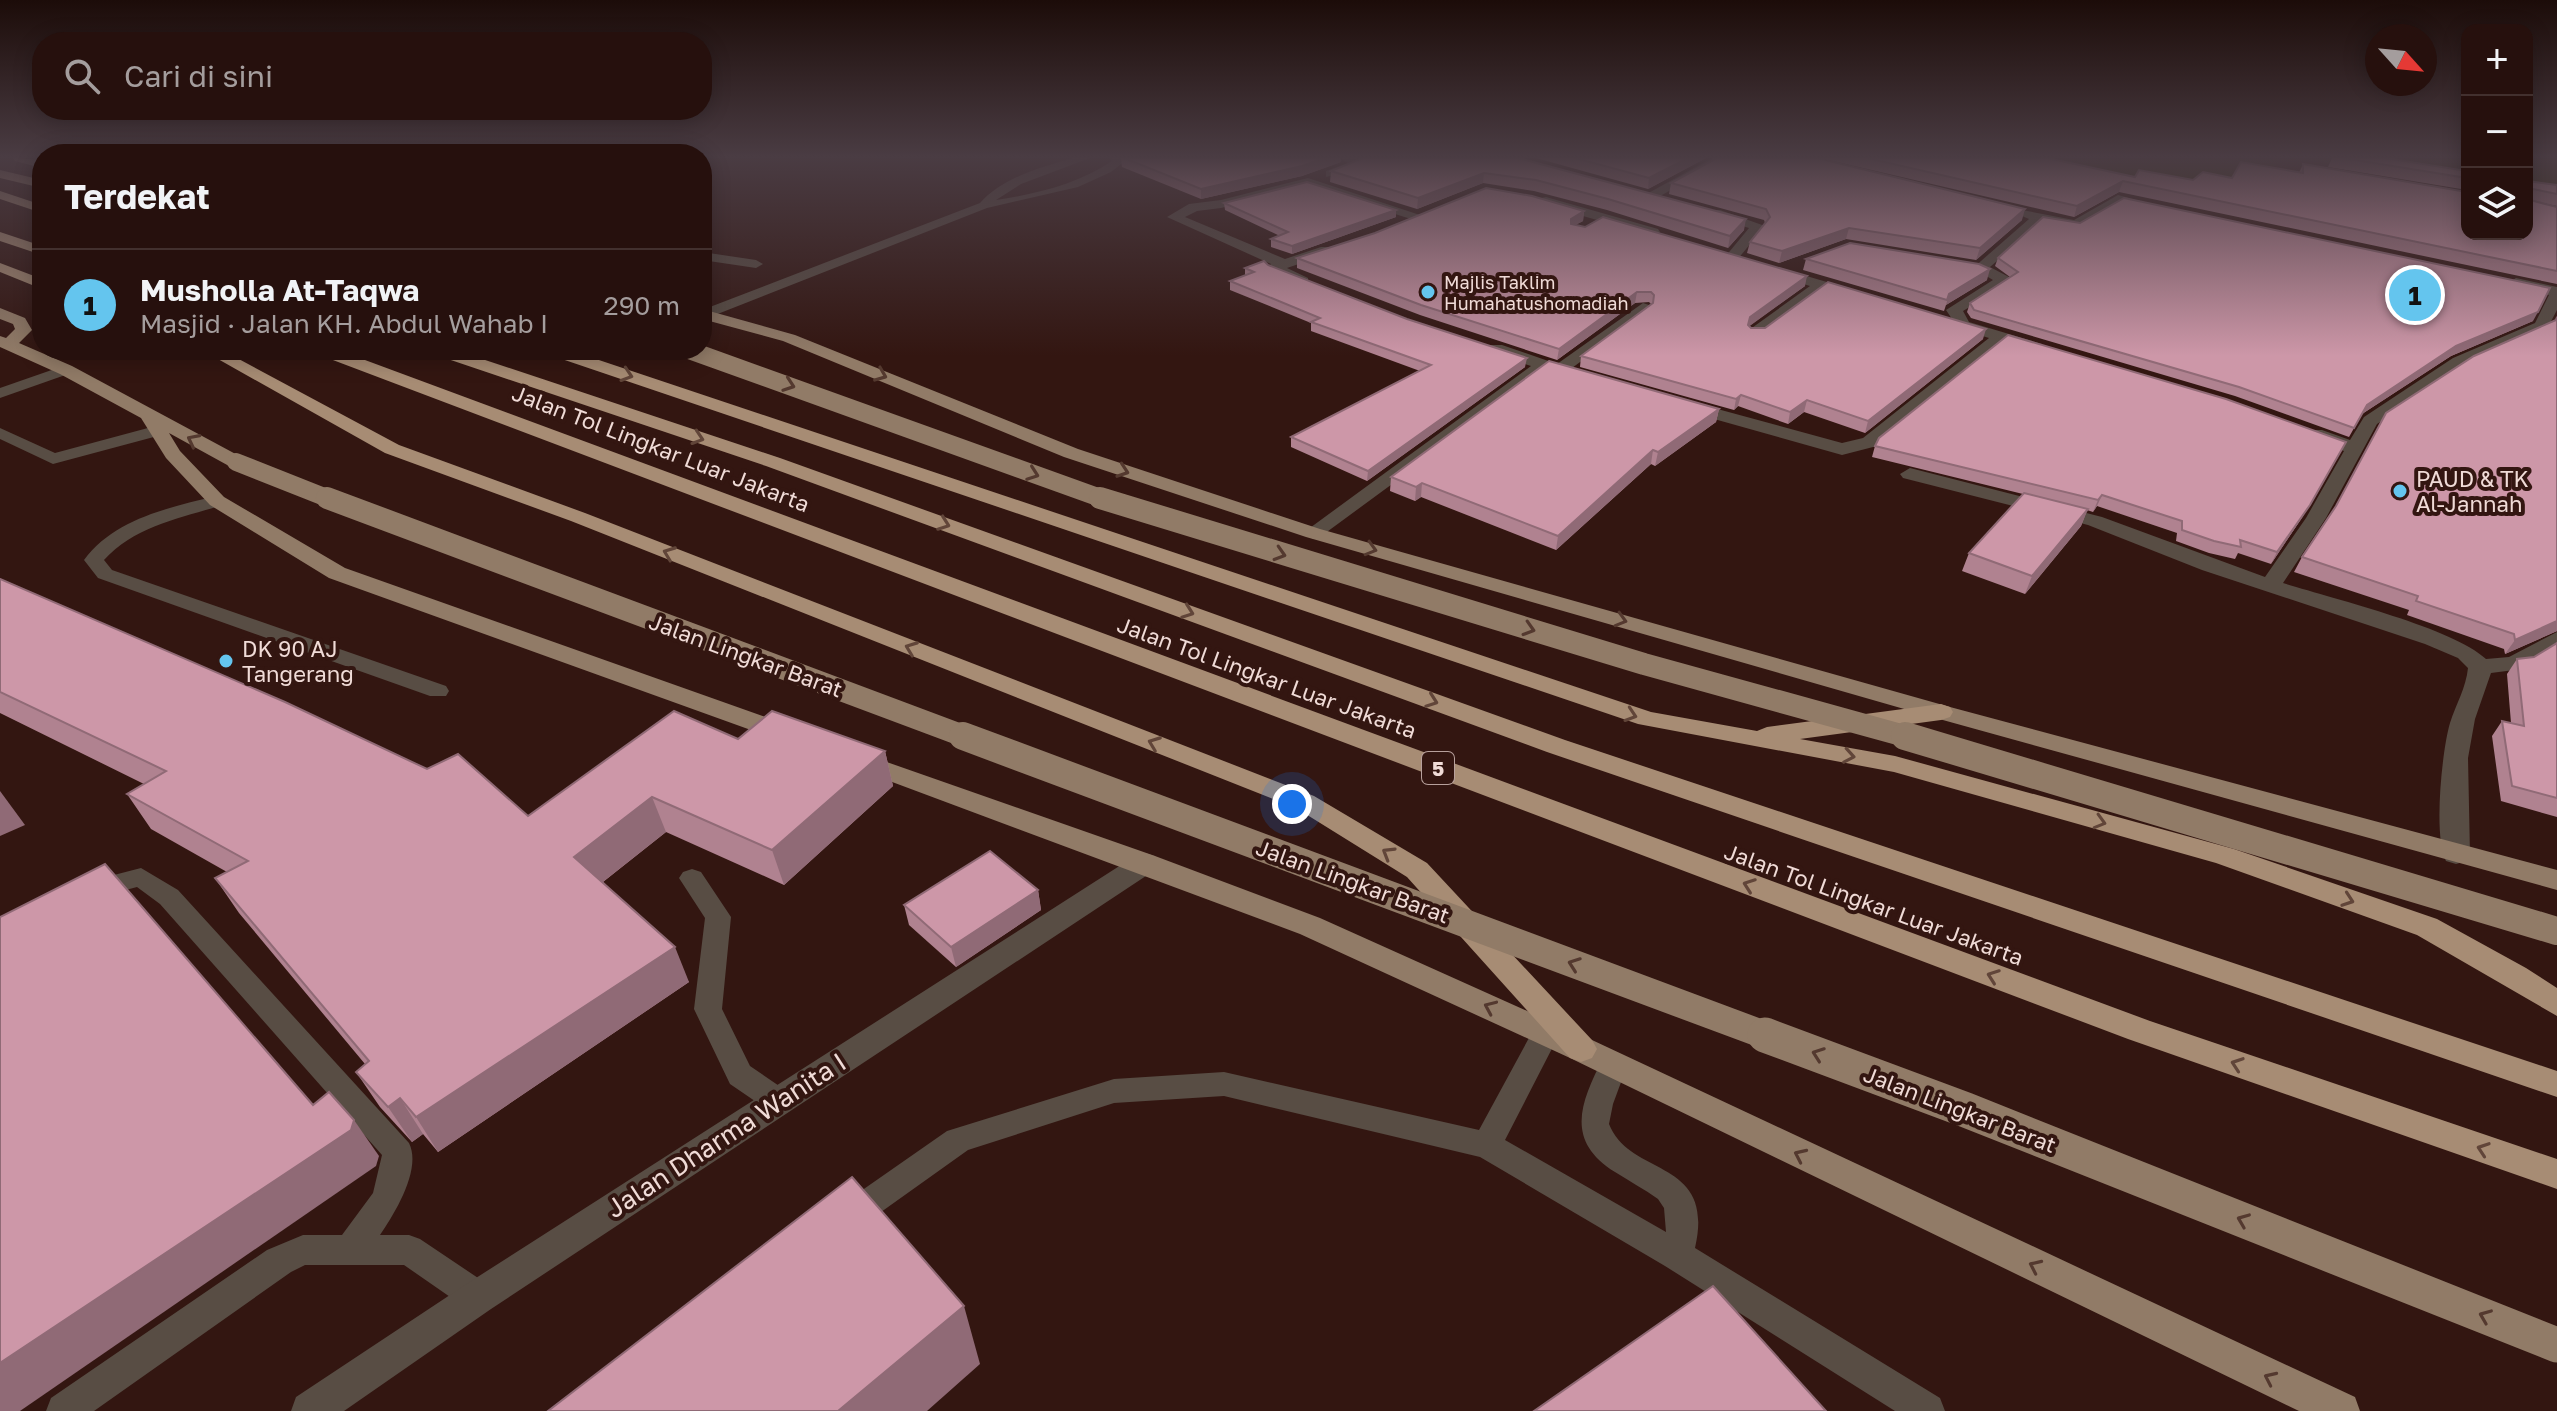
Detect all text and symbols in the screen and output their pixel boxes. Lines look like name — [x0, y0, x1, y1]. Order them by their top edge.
north arrow — [2365, 24, 2437, 96]
map controls — [2461, 24, 2533, 240]
button: + — [2461, 24, 2533, 96]
search box — [32, 32, 712, 120]
icon: search — [60, 54, 104, 98]
text: Cari di sini — [124, 58, 273, 94]
button: − — [2461, 96, 2533, 168]
button: layers — [2461, 168, 2533, 240]
text: Terdekat — [64, 176, 210, 216]
pin: 1 — [2389, 265, 2441, 325]
place label: Majlis Taklim Humahatushomadiah — [1444, 271, 1628, 314]
text: Musholla At-Taqwa — [140, 272, 420, 308]
marker: Majlis Taklim Humahatushomadiah — [1419, 283, 1437, 301]
text: 1 — [83, 290, 97, 321]
text: 290 m — [604, 290, 680, 321]
text: Masjid · Jalan KH. Abdul Wahab I — [140, 308, 548, 339]
one-way arrow — [619, 365, 633, 381]
one-way arrow — [873, 366, 887, 382]
one-way arrow — [781, 375, 795, 392]
street label: Jalan Tol Lingkar Luar Jakarta — [509, 379, 813, 517]
one-way arrow — [691, 429, 705, 445]
one-way arrow — [186, 434, 201, 450]
one-way arrow — [1115, 461, 1129, 478]
one-way arrow — [1025, 464, 1039, 480]
place label: PAUD & TK Al-Jannah — [2416, 465, 2529, 517]
marker: PAUD & TK Al-Jannah — [2391, 482, 2409, 500]
one-way arrow — [936, 514, 950, 530]
one-way arrow — [1363, 540, 1377, 557]
one-way arrow — [1273, 545, 1287, 561]
one-way arrow — [663, 546, 677, 563]
one-way arrow — [1180, 603, 1194, 619]
street label: Jalan Lingkar Barat — [646, 607, 846, 703]
street label: Jalan Tol Lingkar Luar Jakarta — [1114, 610, 1420, 744]
one-way arrow — [1614, 611, 1627, 628]
one-way arrow — [1522, 620, 1536, 636]
place label: DK 90 AJ Tangerang — [242, 635, 354, 687]
one-way arrow — [905, 641, 919, 658]
marker: DK 90 AJ Tangerang — [217, 652, 235, 670]
one-way arrow — [1425, 691, 1439, 708]
one-way arrow — [1624, 705, 1638, 721]
one-way arrow — [1147, 736, 1161, 753]
one-way arrow — [1842, 747, 1856, 764]
road number: 5 — [1422, 752, 1454, 784]
your location — [1272, 784, 1312, 824]
one-way arrow — [2093, 813, 2107, 829]
street label: Jalan Lingkar Barat — [1253, 833, 1453, 929]
street label: Jalan Tol Lingkar Luar Jakarta — [1721, 837, 2027, 971]
one-way arrow — [1382, 847, 1397, 862]
one-way arrow — [1743, 878, 1757, 895]
one-way arrow — [2340, 890, 2354, 906]
one-way arrow — [1568, 957, 1582, 974]
one-way arrow — [1987, 969, 2001, 986]
one-way arrow — [1483, 1001, 1498, 1017]
street label: Jalan Dharma Wanita I — [600, 1046, 852, 1224]
one-way arrow — [1812, 1048, 1826, 1064]
one-way arrow — [2231, 1058, 2245, 1074]
street label: Jalan Lingkar Barat — [1860, 1060, 2060, 1158]
one-way arrow — [2477, 1142, 2491, 1158]
one-way arrow — [1794, 1149, 1809, 1165]
one-way arrow — [2237, 1213, 2251, 1230]
one-way arrow — [2029, 1260, 2044, 1276]
one-way arrow — [2479, 1309, 2493, 1326]
one-way arrow — [2264, 1372, 2279, 1388]

